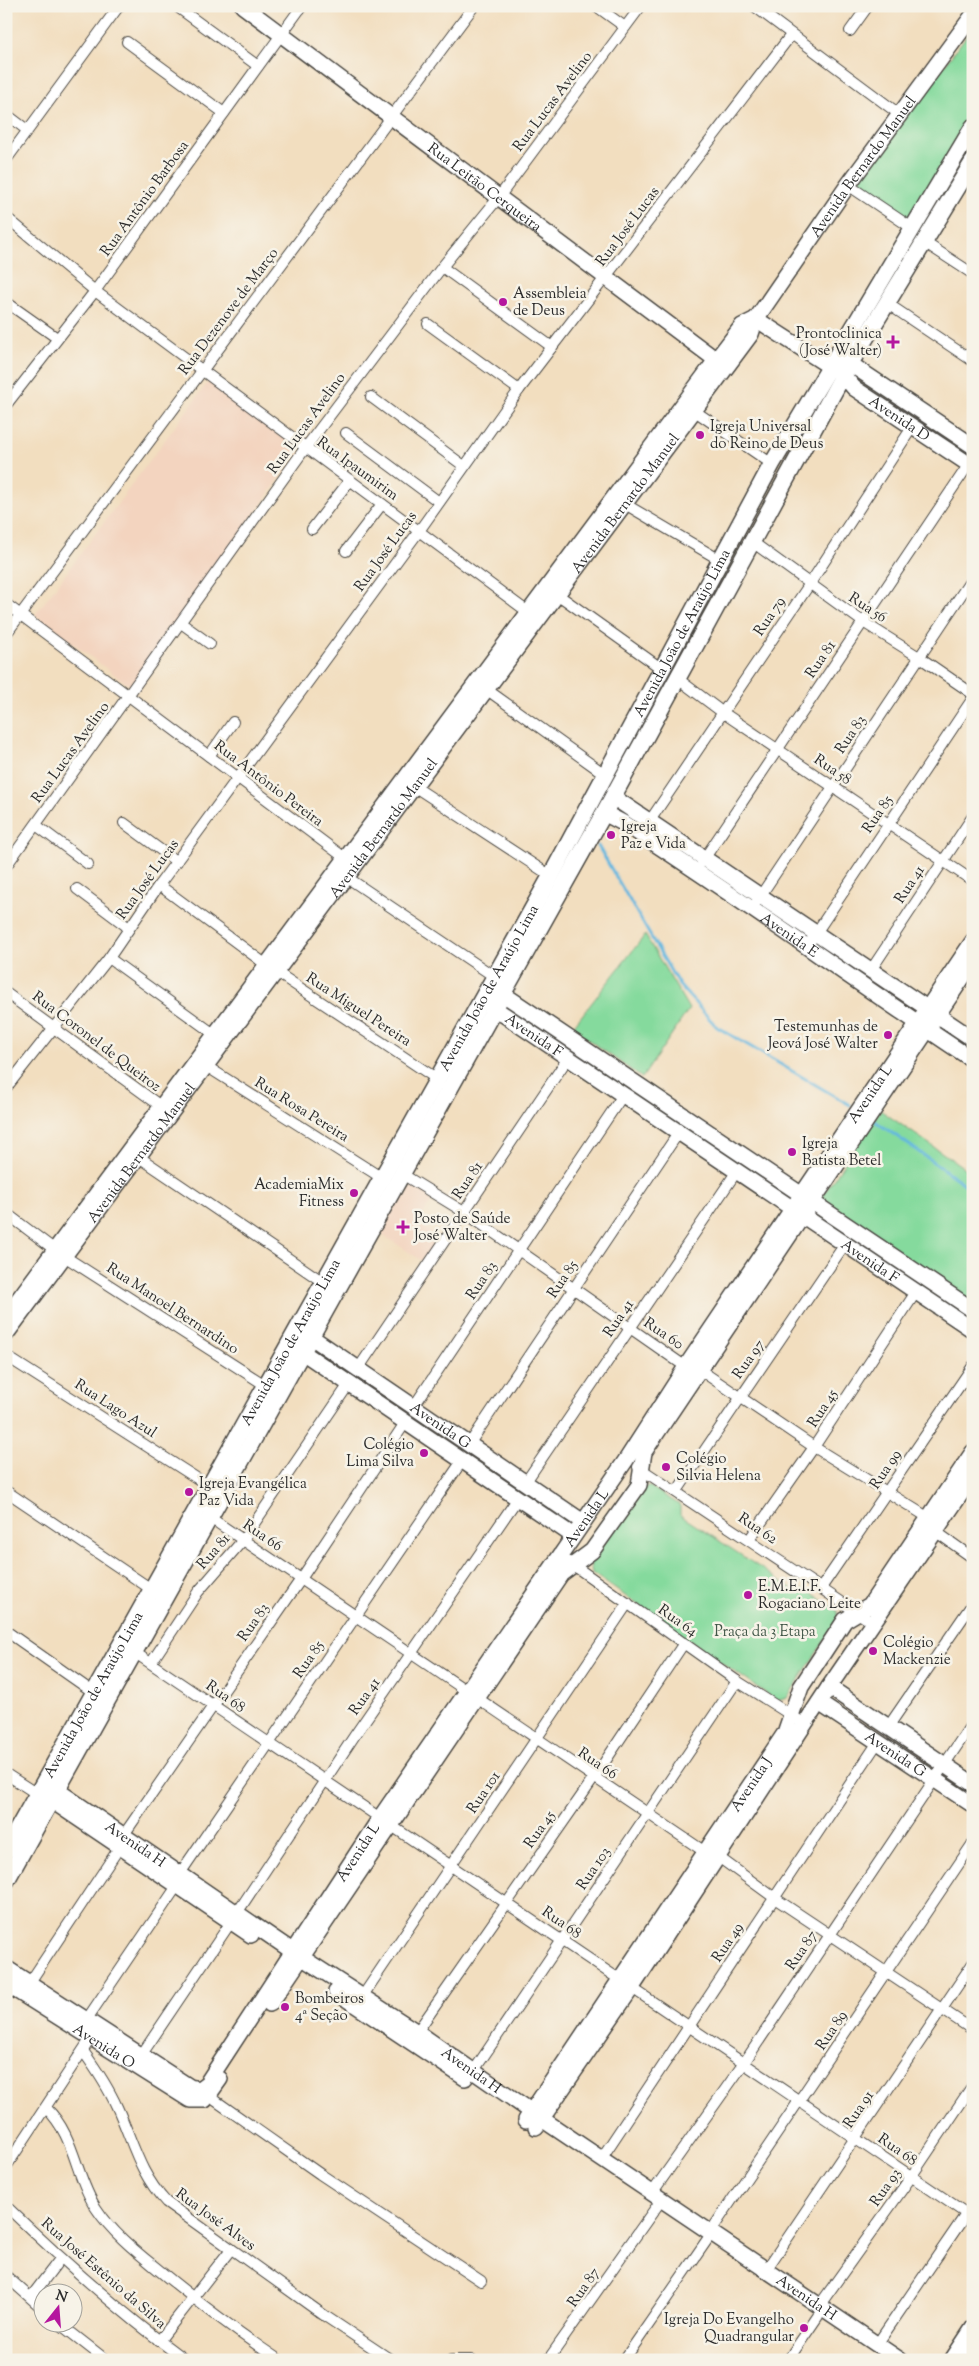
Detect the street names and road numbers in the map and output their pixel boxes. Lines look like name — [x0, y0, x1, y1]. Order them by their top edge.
street label: Rua Lucas Avelino — [509, 47, 598, 156]
street label: Avenida Bernardo Manuel — [806, 92, 922, 242]
street label: Rua Antônio Barbosa — [96, 137, 194, 261]
street label: Rua Leitão Cerqueira — [423, 138, 545, 238]
street label: Rua José Lucas — [591, 183, 665, 271]
street label: Rua Dezenove de Março — [174, 244, 284, 380]
street label: Rua Lucas Avelino — [263, 369, 351, 479]
street label: Avenida D — [864, 391, 933, 447]
street label: Avenida Bernardo Manuel — [567, 430, 685, 578]
street label: Rua Ipaumirim — [312, 432, 403, 506]
street label: Rua José Lucas — [350, 507, 423, 596]
street label: Avenida João de Araújo Lima — [629, 546, 736, 721]
street label: Rua 56 — [844, 588, 890, 628]
street label: Rua 79 — [749, 593, 791, 641]
street label: Rua 81 — [801, 637, 842, 683]
street label: Rua Lucas Avelino — [27, 698, 115, 808]
street label: Rua 83 — [831, 711, 872, 758]
street label: Rua Antônio Pereira — [209, 736, 327, 832]
street label: Rua 58 — [809, 750, 855, 791]
street label: Avenida Bernardo Manuel — [325, 755, 443, 903]
street label: Rua 85 — [858, 792, 899, 838]
street label: Rua José Lucas — [112, 835, 185, 924]
street label: Rua 41 — [890, 862, 930, 908]
street label: Avenida João de Araújo Lima — [435, 901, 545, 1076]
street label: Avenida E — [755, 908, 822, 963]
street label: Rua Miguel Pereira — [302, 968, 415, 1052]
street label: Rua Coronel de Queiroz — [27, 987, 165, 1098]
street label: Avenida F — [500, 1009, 567, 1064]
street label: Avenida L — [844, 1061, 898, 1128]
street label: Rua Rosa Pereira — [250, 1073, 353, 1148]
street label: Avenida Bernardo Manuel — [83, 1079, 201, 1228]
street label: Rua 81 — [448, 1158, 489, 1204]
street label: Avenida F — [836, 1235, 903, 1290]
street label: Avenida João de Araújo Lima — [236, 1256, 347, 1430]
street label: Rua 83 — [462, 1257, 503, 1304]
street label: Rua 85 — [543, 1257, 584, 1303]
street label: Rua Manoel Bernardino — [102, 1259, 242, 1360]
street label: Rua 41 — [599, 1296, 640, 1342]
street label: Rua 60 — [639, 1313, 688, 1355]
street label: Rua 97 — [728, 1335, 771, 1384]
street label: Rua Lago Azul — [70, 1375, 160, 1444]
street label: Rua 45 — [803, 1386, 843, 1432]
street label: Avenida G — [405, 1398, 475, 1455]
street label: Rua 99 — [865, 1446, 907, 1494]
street label: Avenida L — [560, 1485, 615, 1552]
street label: Rua 62 — [733, 1508, 781, 1550]
street label: Rua 66 — [238, 1515, 286, 1557]
street label: Rua 81 — [193, 1529, 236, 1575]
street label: Rua 83 — [233, 1599, 275, 1646]
street label: Rua 64 — [653, 1600, 701, 1643]
street label: Avenida João de Araújo Lima — [39, 1608, 149, 1783]
street label: Rua 85 — [289, 1637, 330, 1683]
street label: Rua 41 — [345, 1674, 386, 1720]
street label: Rua 68 — [201, 1676, 249, 1718]
street label: Avenida G — [860, 1727, 930, 1783]
street label: Rua 66 — [573, 1743, 621, 1785]
street label: Avenida J — [726, 1753, 778, 1817]
street label: Rua 101 — [462, 1768, 506, 1818]
street label: Rua 45 — [520, 1807, 561, 1853]
street label: Avenida H — [100, 1817, 169, 1873]
street label: Avenida L — [332, 1819, 386, 1887]
street label: Rua 103 — [572, 1843, 616, 1895]
street label: Rua 68 — [537, 1902, 585, 1944]
street label: Rua 49 — [707, 1919, 749, 1967]
street label: Rua 87 — [781, 1926, 824, 1975]
street label: Rua 89 — [811, 2007, 853, 2055]
street label: Avenida O — [68, 2020, 139, 2075]
street label: Avenida H — [436, 2043, 505, 2100]
street label: Rua 91 — [839, 2087, 880, 2133]
street label: Rua 68 — [873, 2129, 921, 2171]
street label: Rua 93 — [865, 2164, 907, 2211]
street label: Rua José Alves — [171, 2184, 259, 2256]
street label: Rua José Estênio da Silva — [36, 2214, 170, 2335]
street label: Rua 87 — [563, 2263, 606, 2312]
street label: Avenida H — [771, 2270, 841, 2327]

